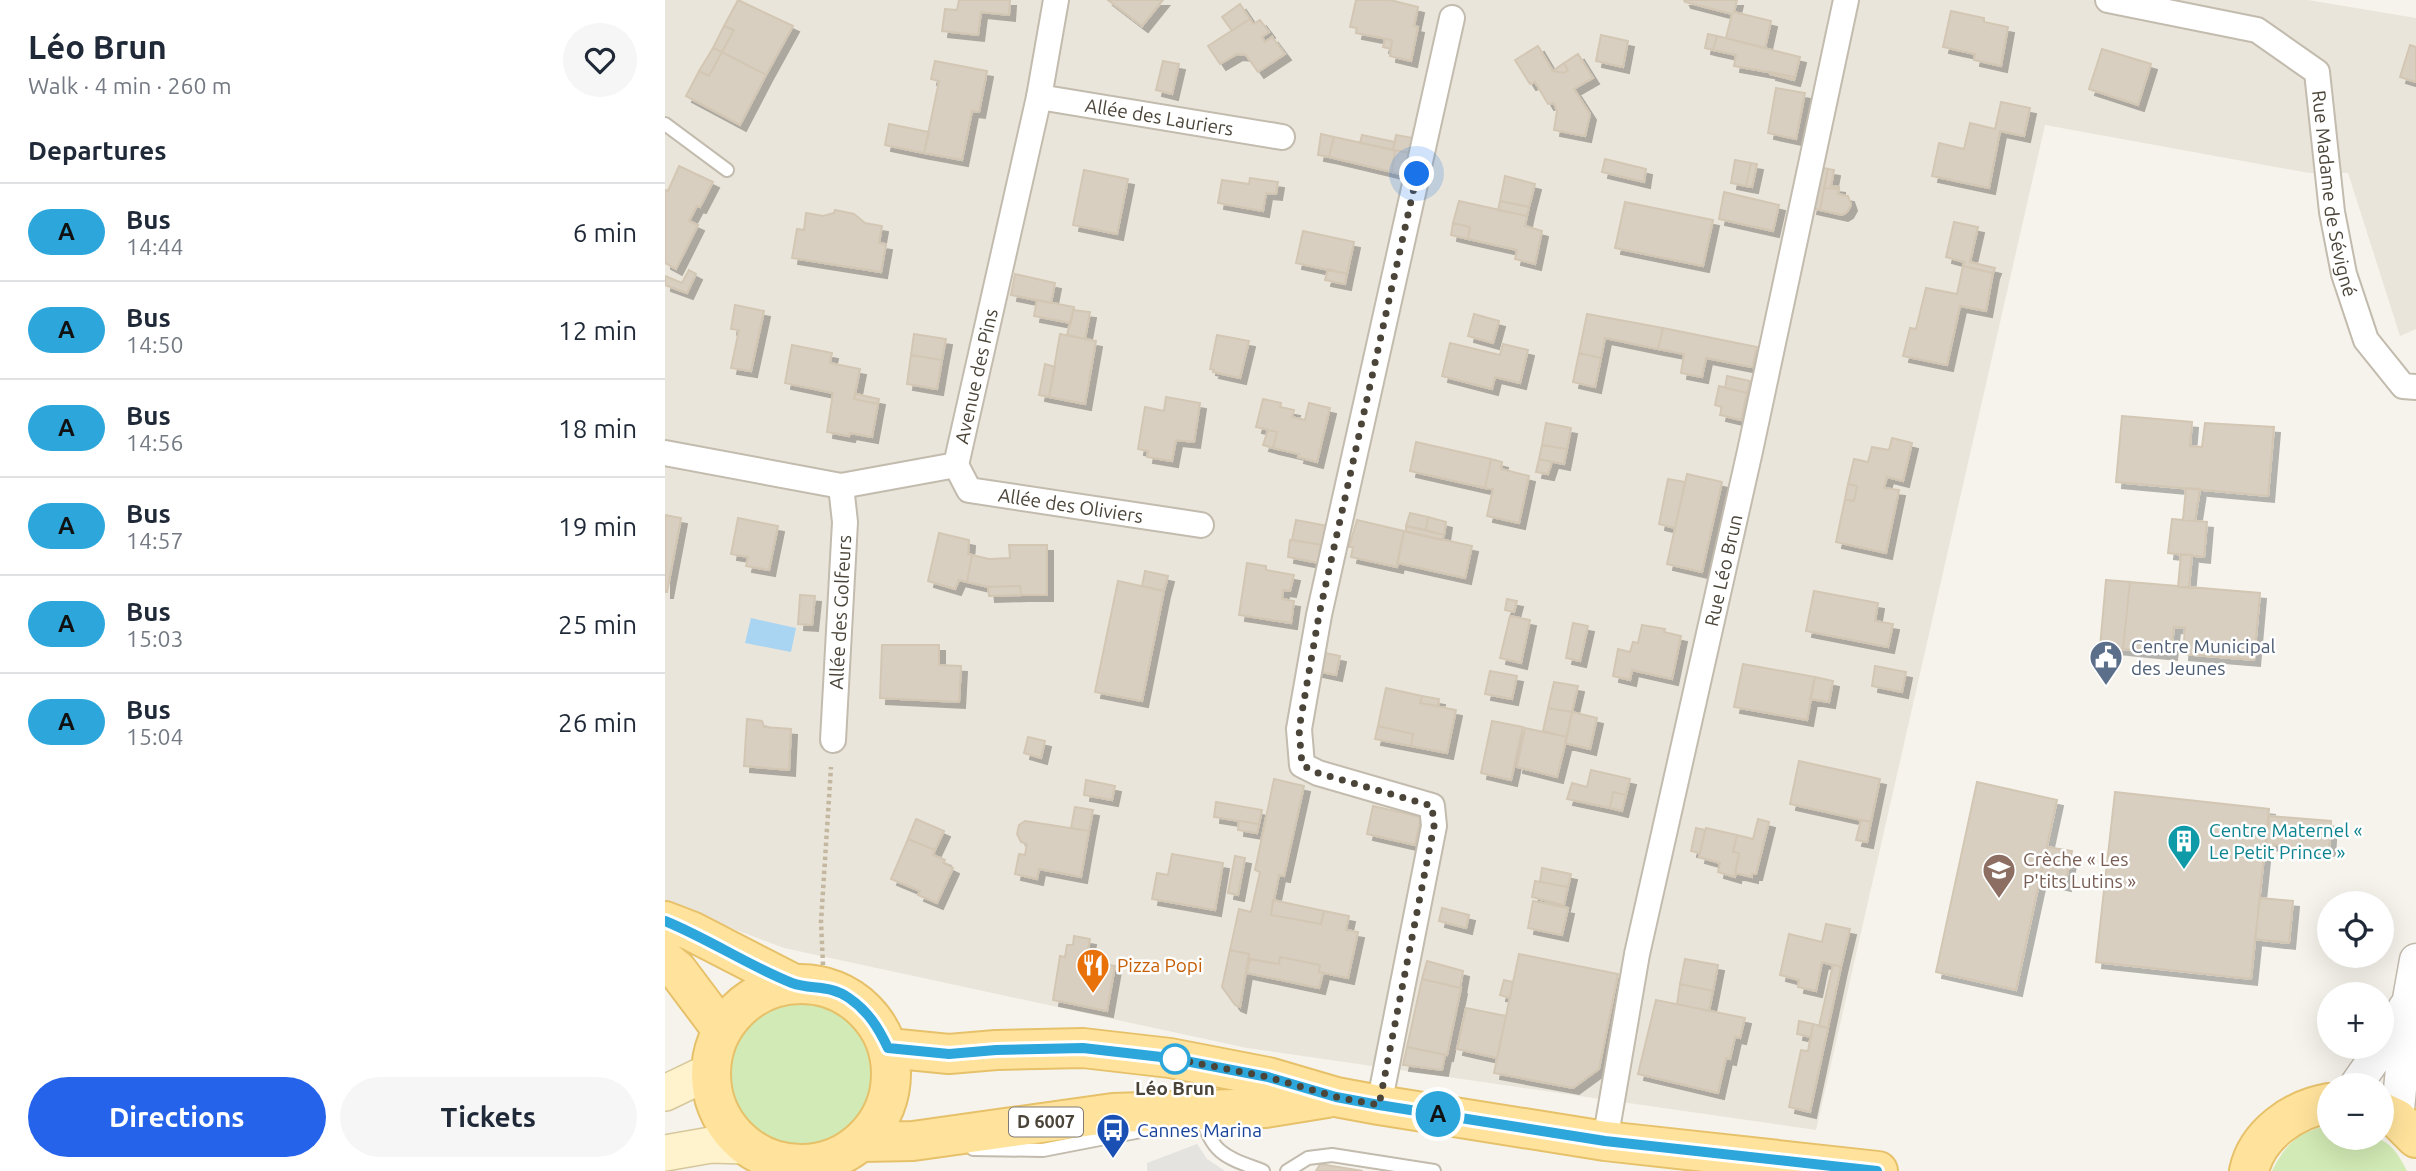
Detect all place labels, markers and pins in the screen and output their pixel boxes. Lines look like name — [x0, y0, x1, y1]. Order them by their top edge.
place label: Centre Municipal des Jeunes — [2131, 635, 2276, 679]
public building icon: Centre Municipal des Jeunes — [2087, 638, 2125, 687]
place label: Centre Maternel « Le Petit Prince » — [2209, 819, 2363, 863]
building icon: Centre Maternel « Le Petit Prince » — [2165, 822, 2203, 871]
place label: Crèche « Les P'tits Lutins » — [2023, 848, 2136, 892]
school or university icon: Crèche « Les P'tits Lutins » — [1980, 851, 2018, 900]
restaurant icon: Pizza Popi — [1074, 946, 1112, 995]
place label: Pizza Popi — [1117, 954, 1203, 976]
marker: Léo Brun — [1160, 1044, 1190, 1074]
place label: Léo Brun — [1135, 1077, 1215, 1099]
bus stop icon: Cannes Marina — [1094, 1111, 1132, 1160]
place label: Cannes Marina — [1137, 1119, 1262, 1141]

